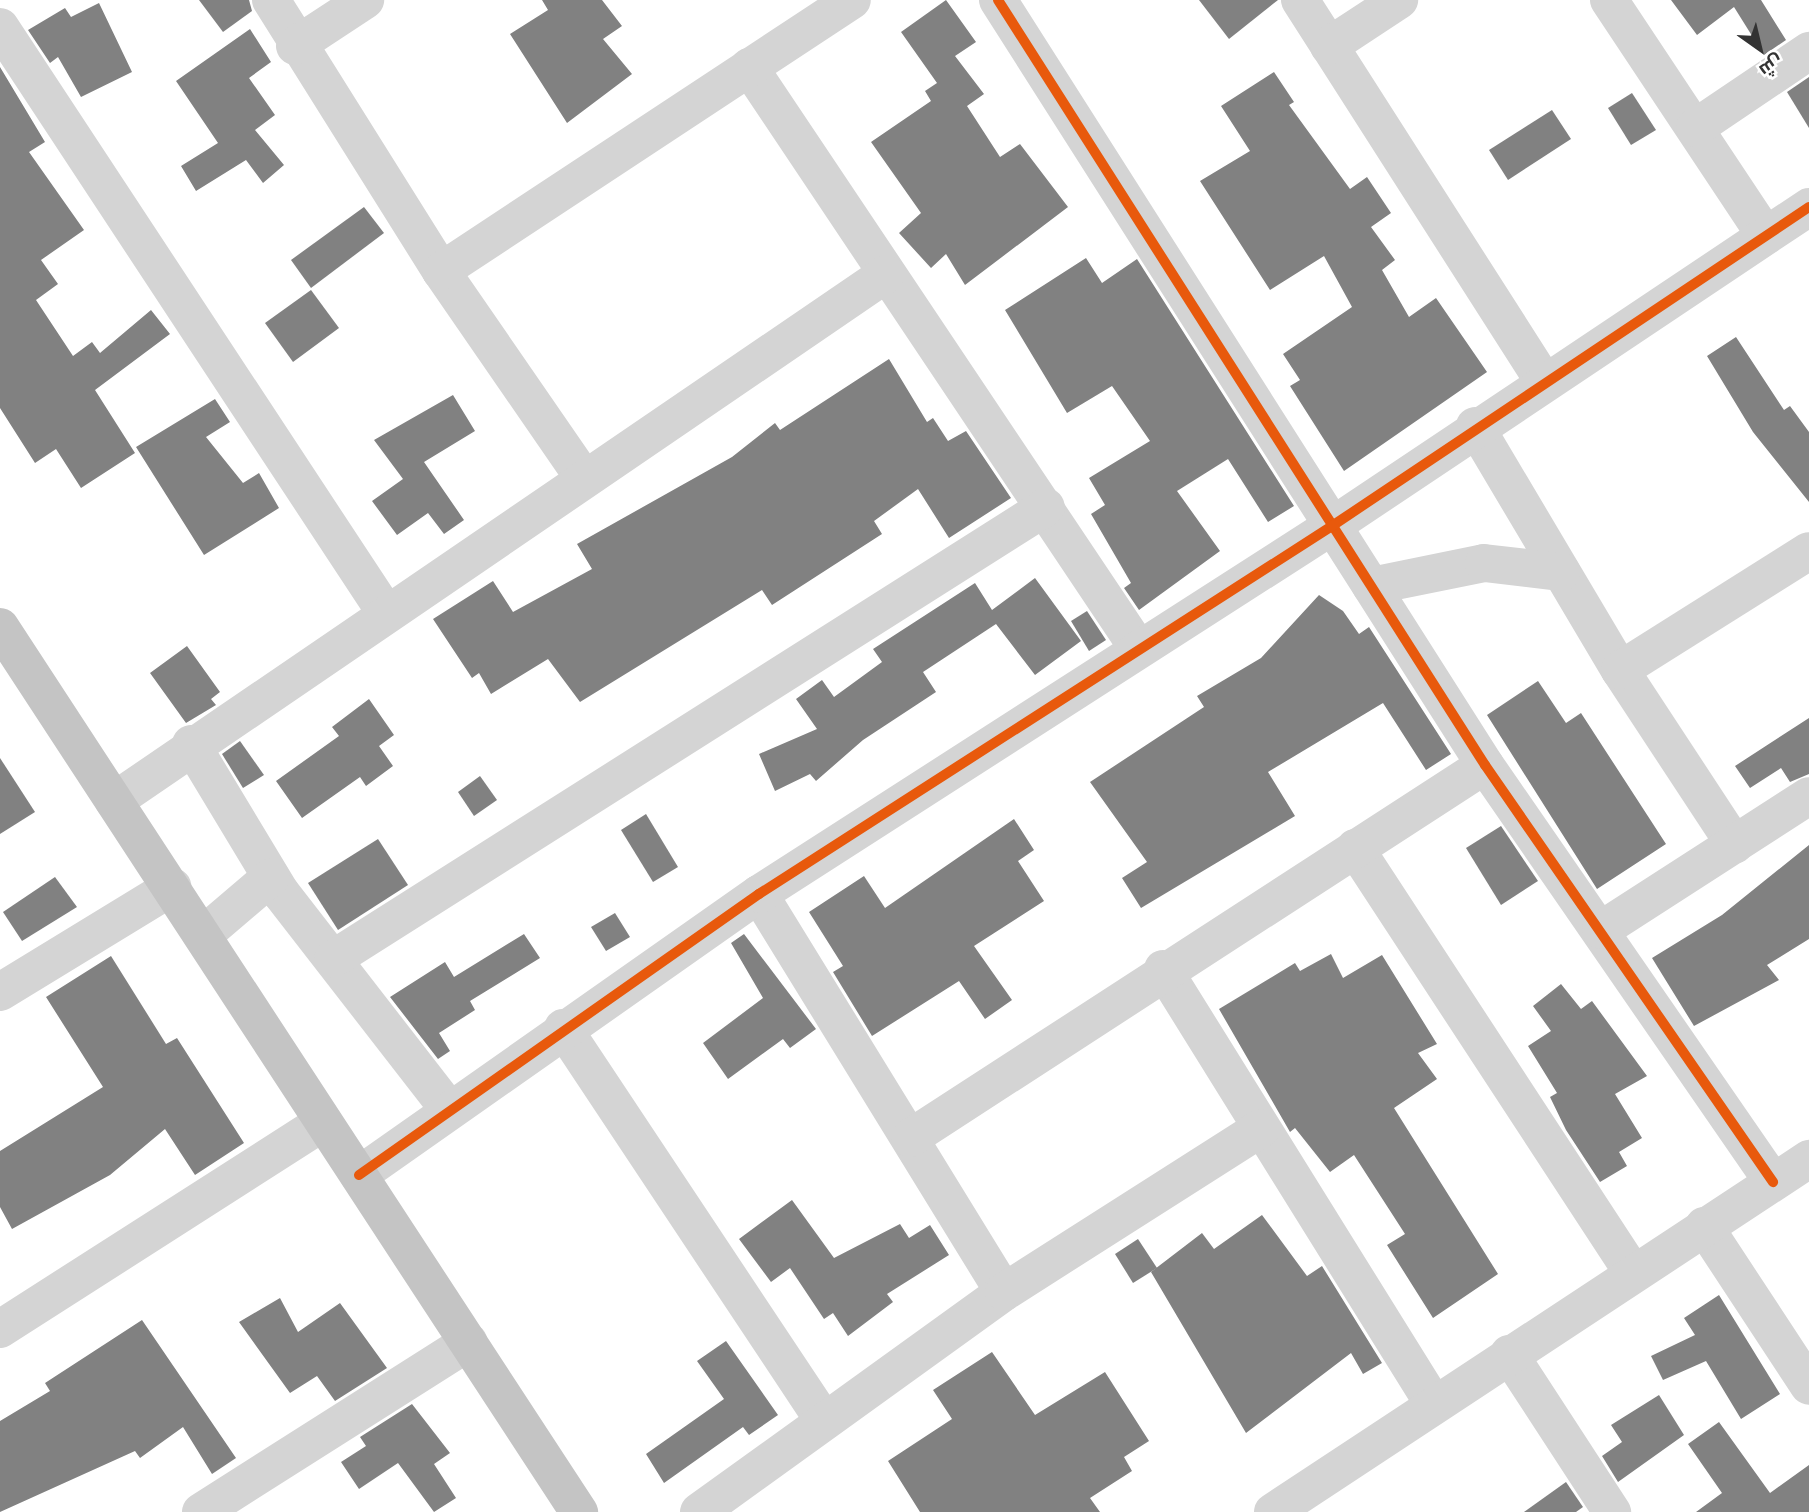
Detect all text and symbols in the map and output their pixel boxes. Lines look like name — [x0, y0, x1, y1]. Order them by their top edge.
north arrow — [1725, 14, 1795, 84]
text: ش — [1755, 50, 1789, 83]

